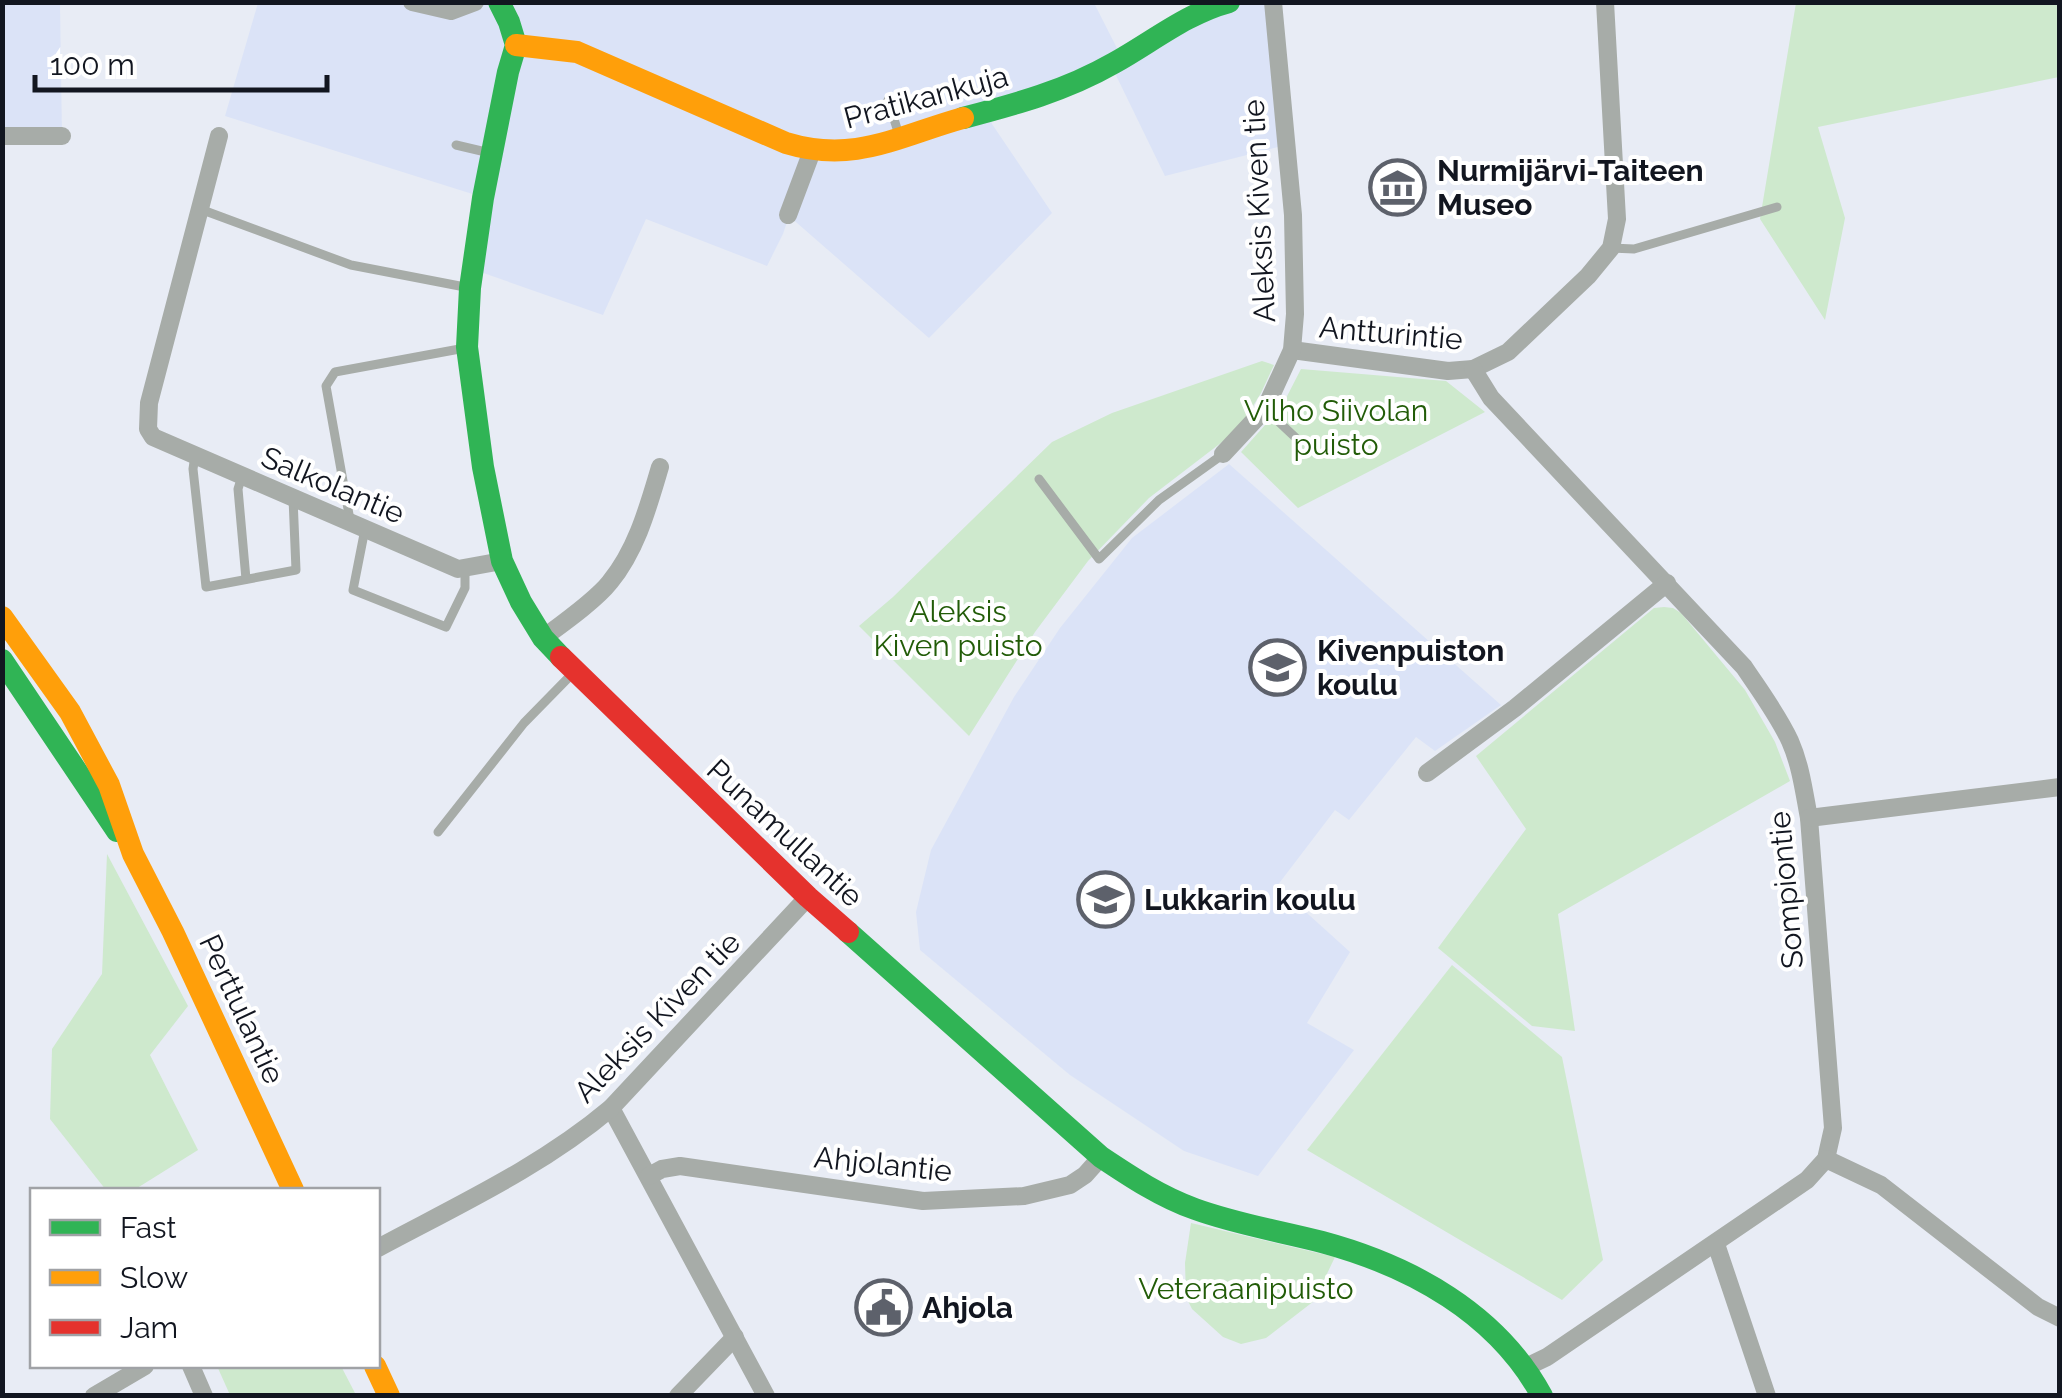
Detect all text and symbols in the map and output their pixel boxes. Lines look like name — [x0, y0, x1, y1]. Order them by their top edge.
scale bar — [35, 30, 328, 92]
text: 100 m — [50, 47, 135, 82]
street label: Pratikankuja — [840, 58, 1012, 136]
street label: Aleksis Kiven tie — [1236, 99, 1282, 323]
place label: Nurmijärvi-Taiteen Museo — [1437, 153, 1704, 222]
museum icon: Nurmijärvi-Taiteen Museo — [1368, 157, 1428, 217]
street label: Antturintie — [1318, 309, 1464, 357]
park label: Vilho Siivolan puisto — [1244, 393, 1428, 462]
street label: Salkolantie — [256, 439, 410, 531]
park label: Aleksis Kiven puisto — [873, 594, 1043, 663]
place label: Kivenpuiston koulu — [1317, 633, 1504, 702]
school or university icon: Kivenpuiston koulu — [1248, 637, 1308, 697]
street label: Punamullantie — [700, 752, 870, 914]
street label: Sompiontie — [1762, 810, 1810, 970]
school or university icon: Lukkarin koulu — [1075, 869, 1135, 929]
place label: Lukkarin koulu — [1144, 882, 1356, 917]
street label: Aleksis Kiven tie — [567, 925, 747, 1109]
street label: Perttulantie — [192, 929, 292, 1089]
street label: Ahjolantie — [812, 1139, 954, 1189]
legend — [30, 1188, 380, 1368]
text: Fast — [120, 1210, 177, 1245]
text: Slow — [120, 1260, 188, 1295]
park label: Veteraanipuisto — [1138, 1271, 1354, 1306]
public building icon: Ahjola — [853, 1277, 913, 1337]
place label: Ahjola — [922, 1290, 1013, 1325]
text: Jam — [120, 1310, 178, 1345]

